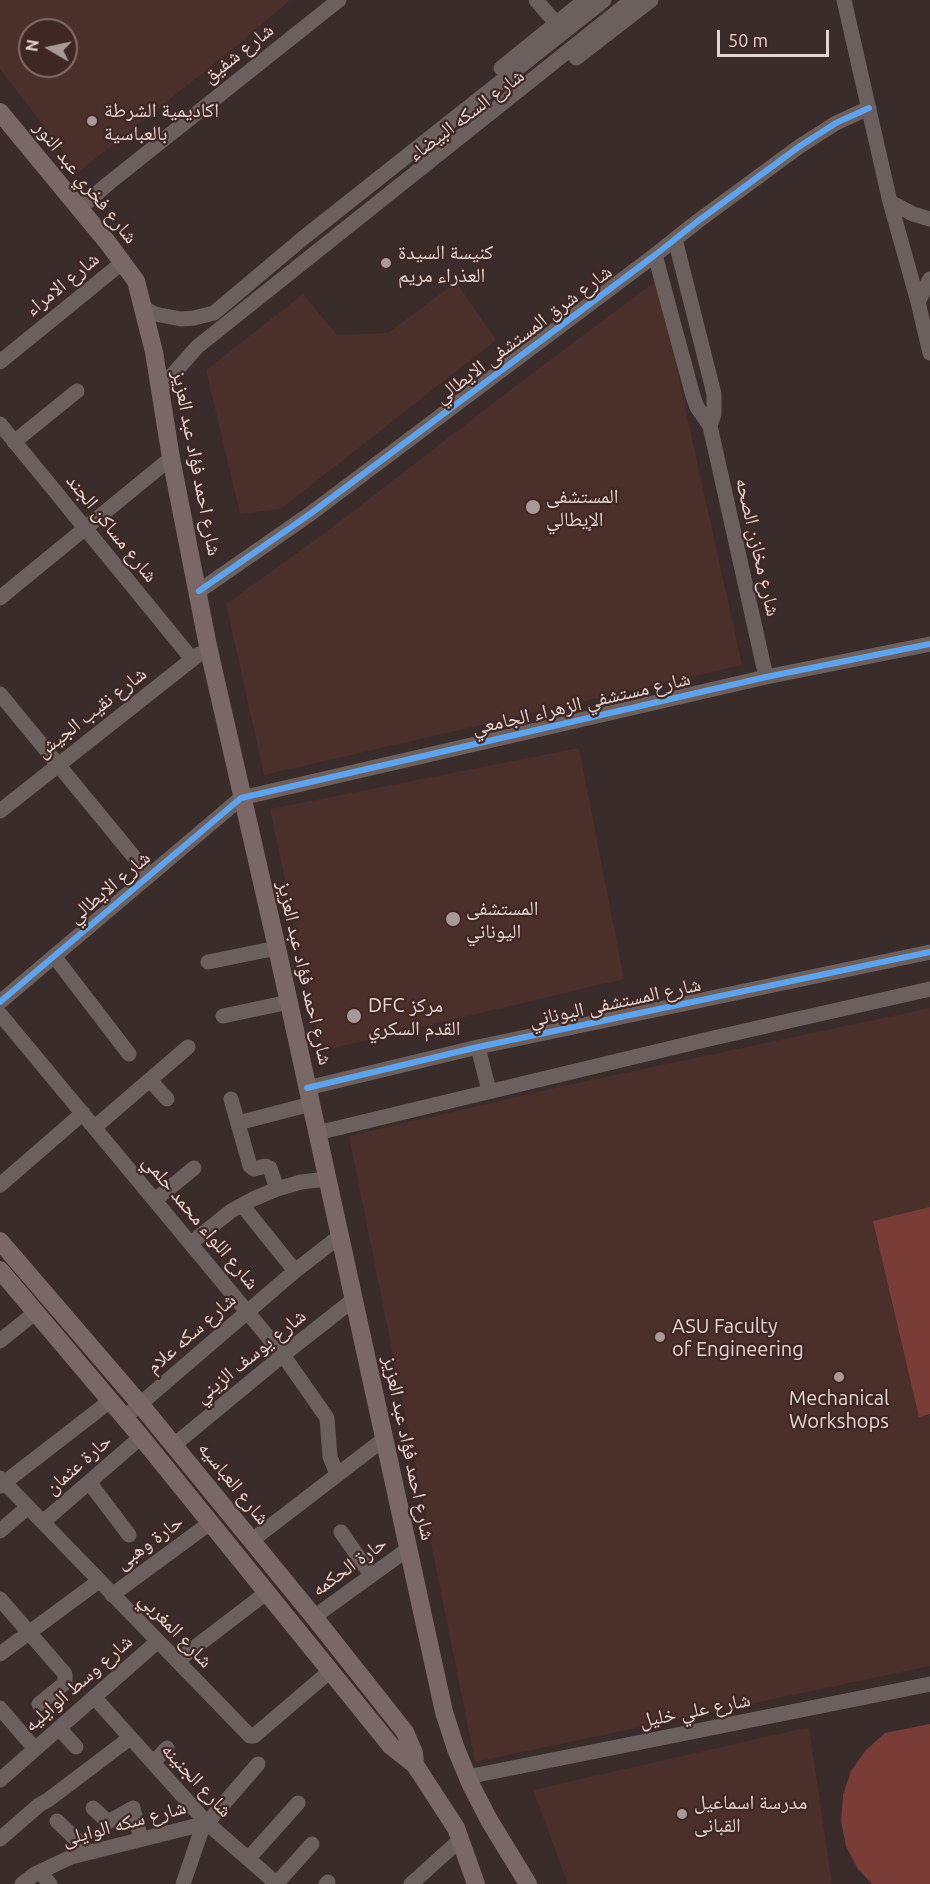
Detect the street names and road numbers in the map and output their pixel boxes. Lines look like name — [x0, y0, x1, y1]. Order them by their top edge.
street label: شارع شفيق — [198, 18, 278, 88]
street label: شارع السكه البيضاء — [403, 64, 529, 166]
street label: شارع فخري عبد النور — [29, 116, 143, 248]
street label: شارع الامراء — [20, 247, 104, 321]
street label: شارع شرق المستشفى الايطالي — [430, 259, 616, 409]
street label: شارع احمد فؤاد عبد العزيز — [167, 368, 227, 558]
street label: شارع مساكن الجند — [61, 469, 163, 587]
street label: شارع مخازن الصحه — [730, 476, 786, 618]
street label: شارع نقيب الجيش — [31, 661, 151, 763]
street label: شارع مستشفي الزهراء الجامعي — [469, 666, 693, 740]
street label: شارع الايطالي — [63, 846, 155, 928]
street label: شارع احمد فؤاد عبد العزيز — [272, 879, 338, 1067]
street label: شارع المستشفى اليوناني — [527, 972, 703, 1032]
street label: شارع اللواء محمد حلمي — [138, 1150, 264, 1294]
street label: شارع سكه علام — [141, 1288, 241, 1378]
street label: شارع يوسف الزيني — [189, 1304, 311, 1408]
street label: شارع احمد فؤاد عبد العزيز — [378, 1354, 440, 1542]
street label: حارة عثمان — [40, 1429, 116, 1499]
street label: شارع العباسيه — [193, 1437, 275, 1529]
street label: حارة وهبى — [111, 1510, 187, 1574]
street label: حارة الحكمه — [307, 1531, 391, 1601]
street label: شارع المغربي — [134, 1587, 218, 1673]
street label: شارع وسط الوايليه — [19, 1629, 137, 1737]
street label: شارع علي خليل — [637, 1687, 753, 1733]
street label: شارع الجنينه — [157, 1738, 237, 1822]
street label: شارع سكه الوايلى — [59, 1795, 189, 1851]

